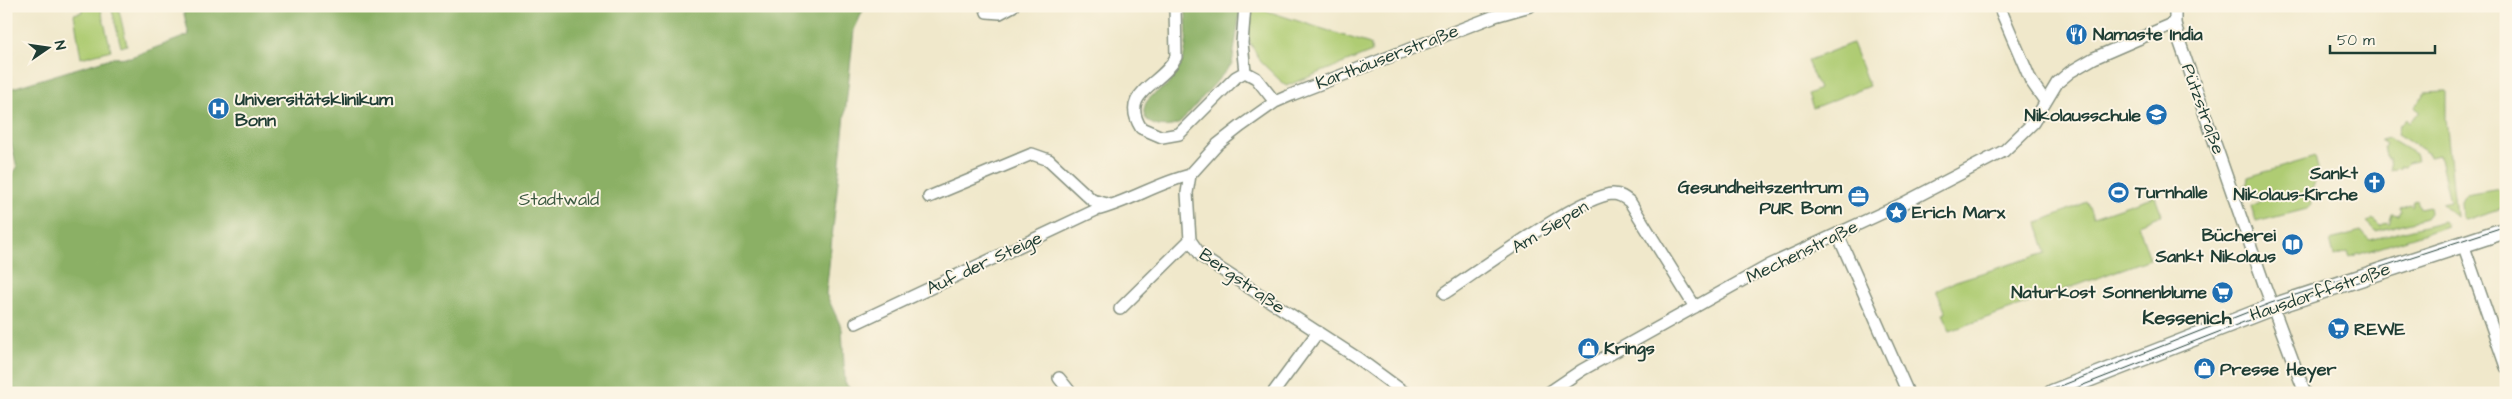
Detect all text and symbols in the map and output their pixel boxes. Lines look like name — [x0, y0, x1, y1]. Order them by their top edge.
street label: Karthäuserstraße — [1312, 18, 1462, 96]
north arrow — [22, 22, 72, 72]
restaurant icon: Namaste India — [2065, 22, 2089, 46]
place label: Namaste India — [2093, 22, 2204, 47]
scale bar — [2330, 22, 2434, 54]
text: 50 m — [2337, 30, 2375, 51]
text: N — [49, 39, 70, 52]
street label: Pützstraße — [2175, 60, 2231, 158]
place label: Universitätsklinikum Bonn — [235, 87, 394, 133]
hospital icon: Universitätsklinikum Bonn — [207, 97, 231, 121]
place label: Nikolausschule — [2025, 103, 2141, 128]
school or university icon: Nikolausschule — [2145, 103, 2169, 127]
place label: Sankt Nikolaus-Kirche — [2233, 161, 2359, 207]
church icon: Sankt Nikolaus-Kirche — [2362, 171, 2386, 195]
place label: Gesundheitszentrum PUR Bonn — [1678, 175, 1843, 221]
sports icon: Turnhalle — [2107, 180, 2131, 204]
place label: Turnhalle — [2134, 180, 2208, 205]
office icon: Gesundheitszentrum PUR Bonn — [1846, 185, 1870, 209]
park label: Stadtwald — [519, 187, 599, 212]
street label: Am Siepen — [1507, 194, 1593, 260]
place icon: Erich Marx — [1884, 200, 1908, 224]
place label: Erich Marx — [1912, 200, 2006, 225]
street label: Mechenstraße — [1742, 214, 1862, 290]
place label: Bücherei Sankt Nikolaus — [2154, 223, 2276, 269]
street label: Auf der Steige — [922, 225, 1047, 302]
library icon: Bücherei Sankt Nikolaus — [2280, 233, 2304, 257]
street label: Bergstraße — [1193, 242, 1290, 321]
street label: Hausdorffstraße — [2247, 256, 2394, 328]
place label: Naturkost Sonnenblume — [2011, 280, 2207, 305]
supermarket icon: Naturkost Sonnenblume — [2211, 280, 2235, 304]
district label: Kessenich — [2142, 304, 2233, 332]
supermarket icon: REWE — [2326, 317, 2350, 341]
place label: REWE — [2354, 317, 2405, 342]
shop icon: Krings — [1576, 336, 1600, 360]
place label: Krings — [1604, 336, 1655, 362]
shop icon: Presse Heyer — [2192, 357, 2216, 381]
place label: Presse Heyer — [2220, 357, 2336, 383]

